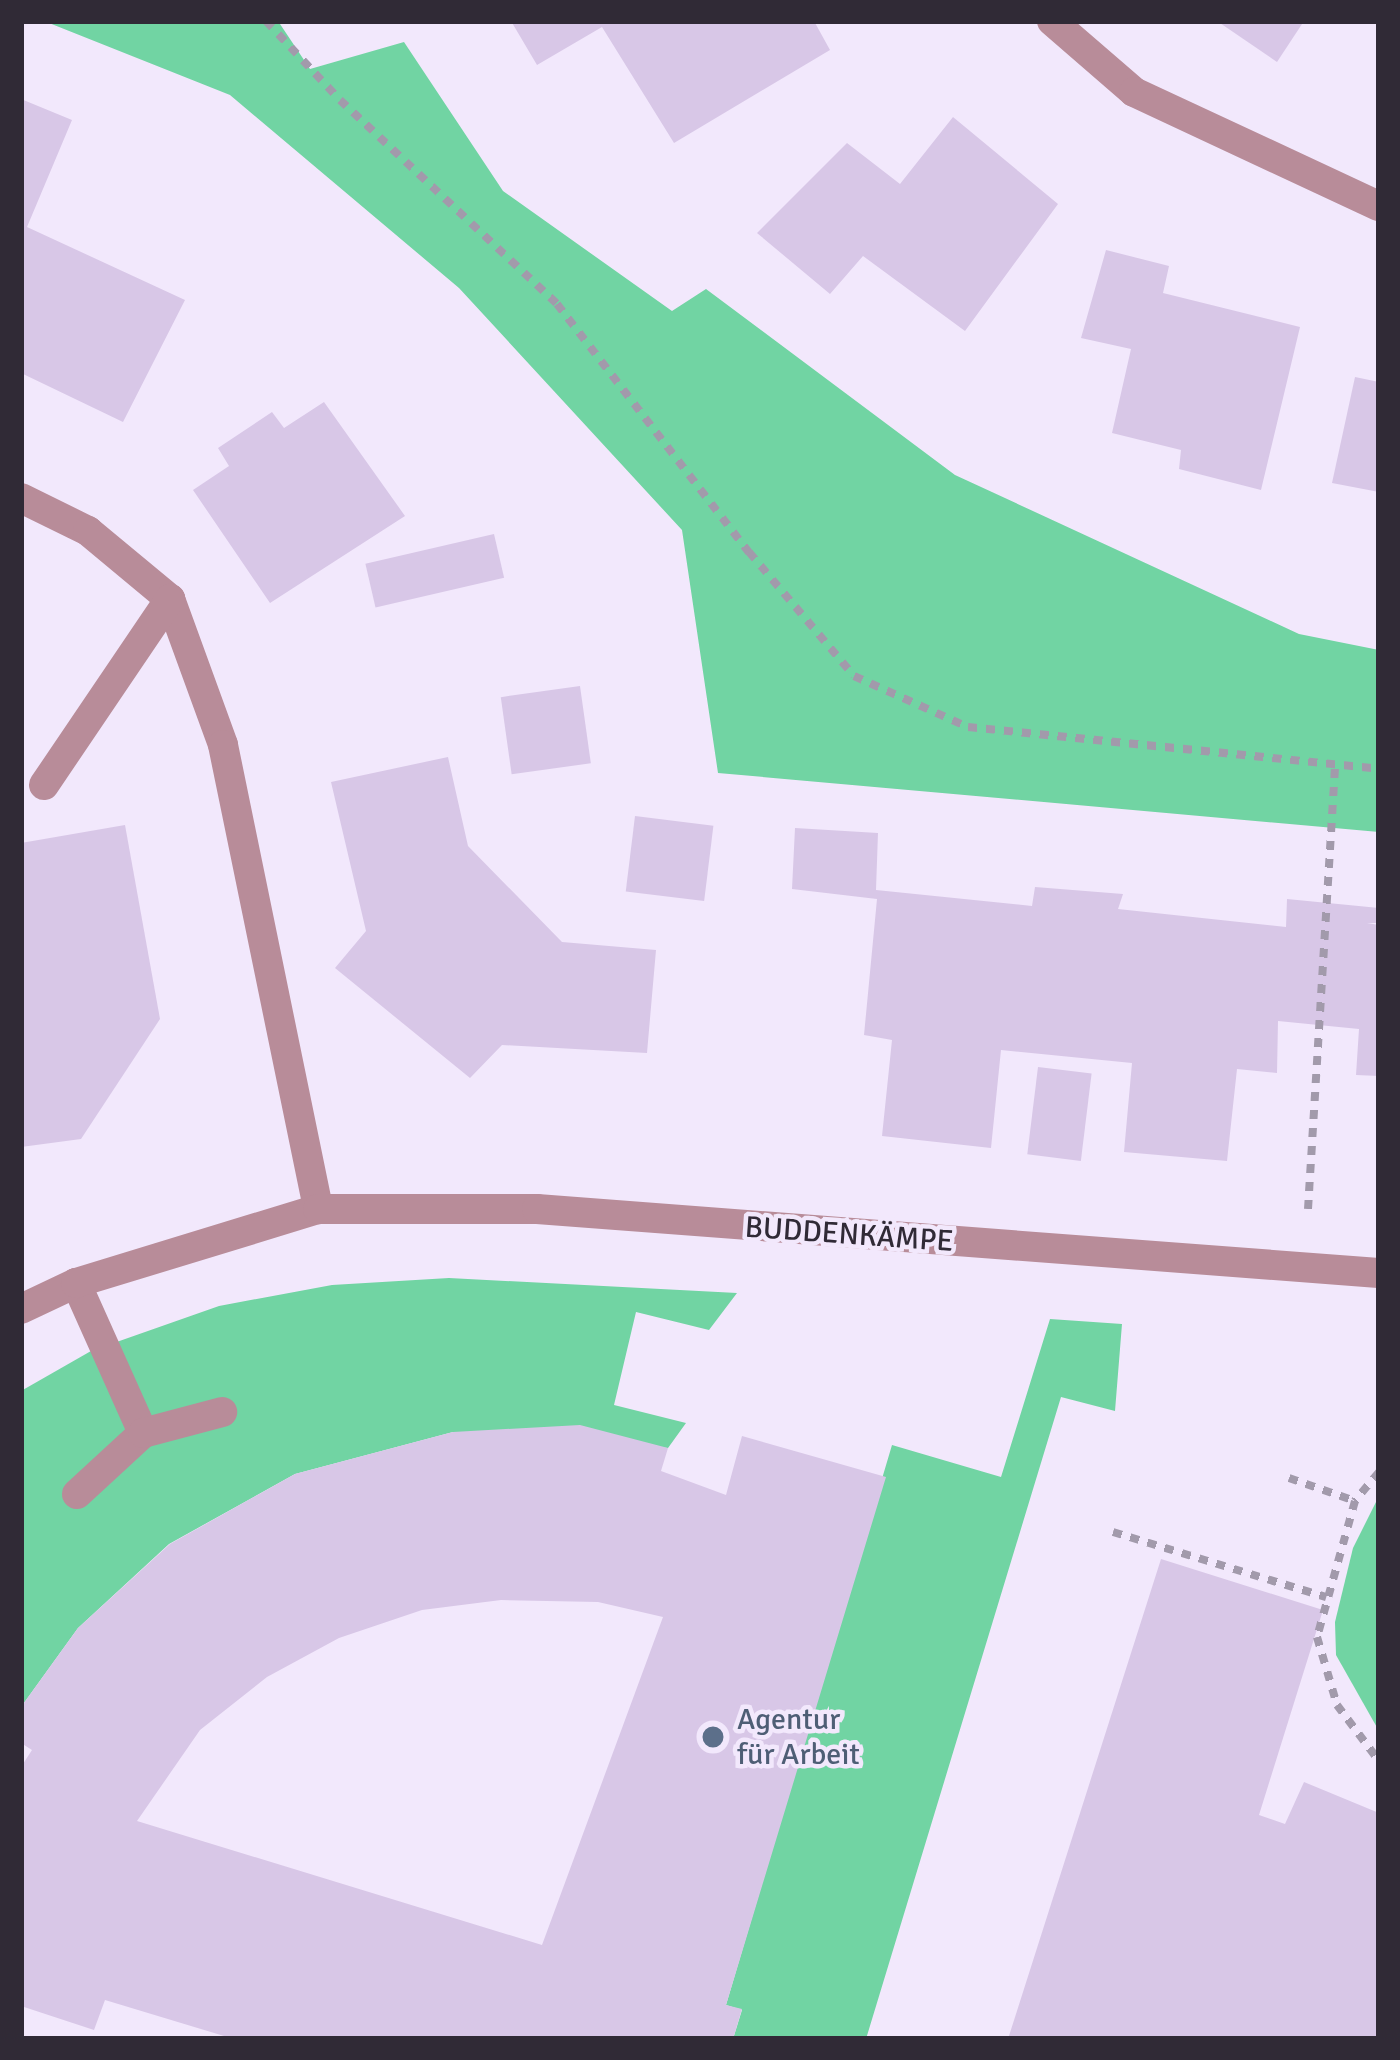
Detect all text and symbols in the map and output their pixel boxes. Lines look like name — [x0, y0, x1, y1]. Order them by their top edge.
street label: BUDDENKÄMPE — [744, 1210, 954, 1260]
place label: Agentur für Arbeit — [737, 1702, 860, 1772]
marker: Agentur für Arbeit — [700, 1724, 726, 1750]

